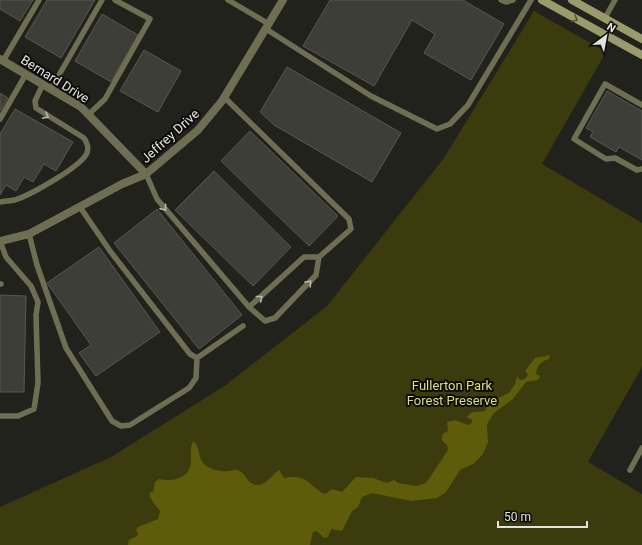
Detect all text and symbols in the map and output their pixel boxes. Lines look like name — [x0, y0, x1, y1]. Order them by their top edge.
one-way arrow — [571, 15, 579, 22]
north arrow — [586, 16, 626, 56]
text: N — [604, 20, 618, 36]
street label: Bernard Drive — [18, 52, 92, 106]
street label: Jeffrey Drive — [138, 106, 202, 166]
one-way arrow — [42, 111, 49, 118]
one-way arrow — [160, 203, 167, 211]
one-way arrow — [304, 280, 311, 287]
one-way arrow — [255, 295, 262, 302]
park label: Fullerton Park Forest Preserve — [407, 378, 497, 408]
scale bar — [498, 503, 587, 529]
text: 50 m — [504, 510, 531, 524]

